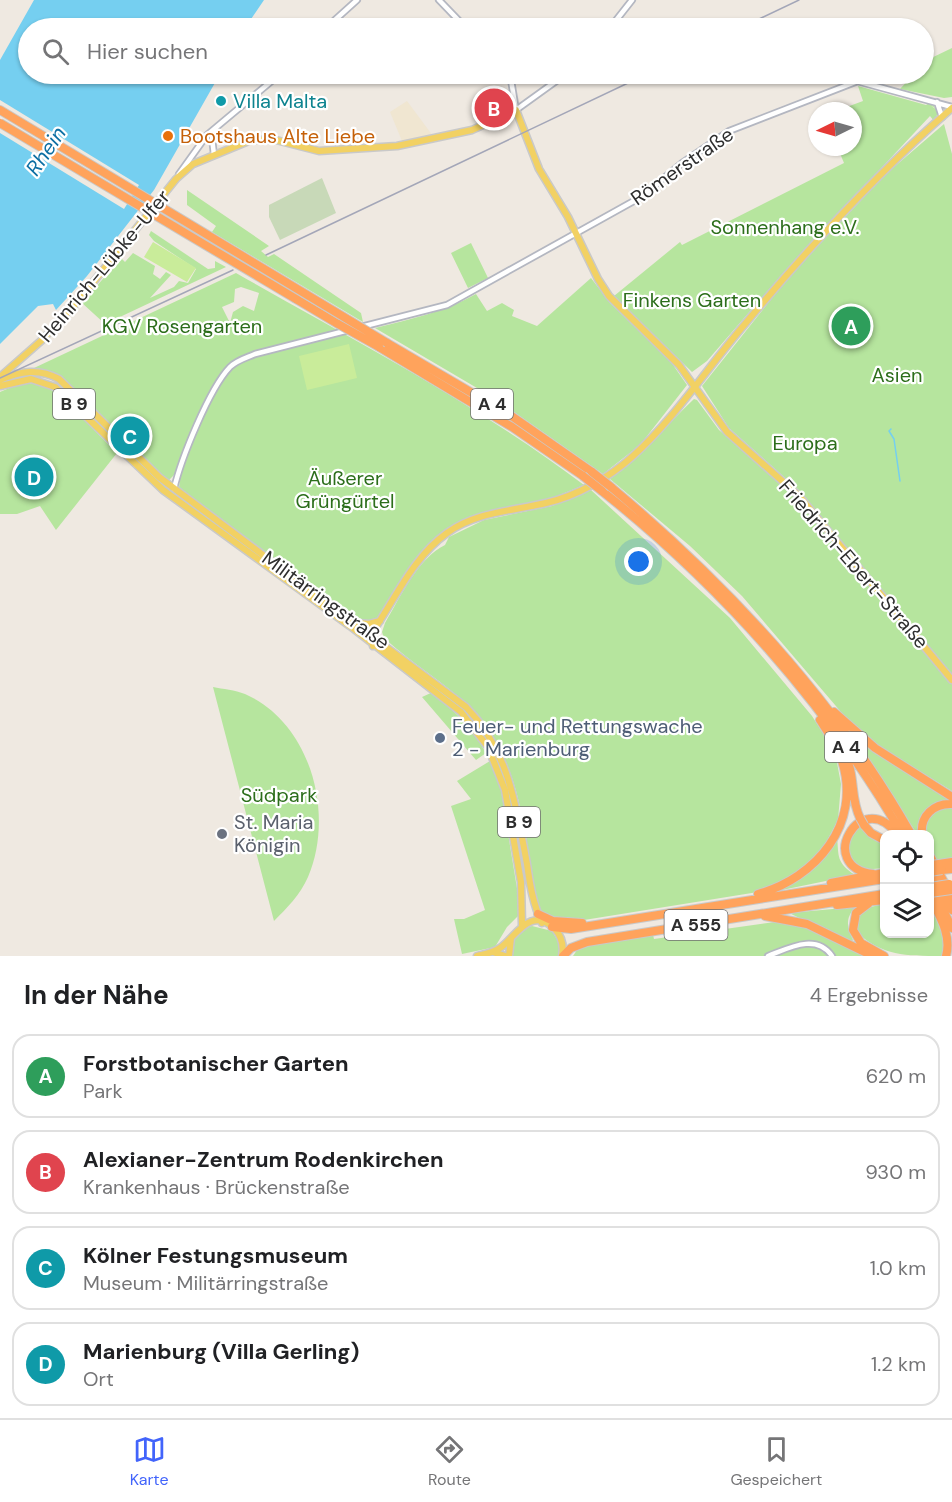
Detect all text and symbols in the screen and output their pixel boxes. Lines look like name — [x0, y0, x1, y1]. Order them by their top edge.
search box — [18, 18, 934, 84]
icon: search — [39, 35, 72, 68]
text: Hier suchen — [87, 37, 208, 66]
pin: B — [474, 86, 514, 130]
place label: Villa Malta — [233, 88, 327, 114]
marker: Villa Malta — [214, 94, 228, 108]
north arrow — [808, 102, 862, 156]
water label: Rhein — [19, 121, 73, 181]
street label: Römerstraße — [625, 121, 739, 211]
place label: Bootshaus Alte Liebe — [180, 123, 375, 149]
marker: Bootshaus Alte Liebe — [161, 129, 175, 143]
street label: Heinrich-Lübke-Ufer — [32, 184, 176, 348]
park label: Sonnenhang e.V. — [710, 214, 860, 240]
park label: Finkens Garten — [623, 287, 761, 313]
pin: A — [832, 304, 870, 348]
park label: KGV Rosengarten — [102, 313, 262, 339]
park label: Asien — [872, 362, 922, 388]
road number: B 9 — [53, 389, 95, 419]
road number: A 4 — [471, 389, 513, 419]
pin: C — [110, 414, 150, 458]
park label: Europa — [772, 430, 838, 456]
pin: D — [15, 454, 54, 500]
park label: Äußerer Grüngürtel — [296, 465, 394, 514]
street label: Friedrich-Ebert-Straße — [773, 474, 935, 654]
street label: Militärringstraße — [257, 545, 395, 655]
your location — [624, 547, 653, 576]
place label: Feuer- und Rettungswache 2 - Marienburg — [452, 713, 703, 762]
marker: Feuer- und Rettungswache 2 - Marienburg — [433, 731, 447, 745]
road number: A 4 — [825, 732, 867, 762]
park label: Südpark — [241, 782, 317, 808]
road number: B 9 — [498, 807, 540, 837]
place label: St. Maria Königin — [234, 809, 314, 858]
marker: St. Maria Königin — [215, 827, 229, 841]
map controls — [880, 830, 934, 938]
button: locate — [880, 830, 934, 884]
button: layers — [880, 884, 934, 938]
road number: A 555 — [664, 910, 728, 940]
text: In der Nähe — [24, 978, 169, 1012]
text: 4 Ergebnisse — [810, 982, 928, 1008]
text: Forstbotanischer Garten — [83, 1049, 349, 1078]
text: A — [38, 1063, 53, 1089]
text: 620 m — [866, 1063, 926, 1089]
text: Park — [83, 1078, 123, 1104]
text: Alexianer-Zentrum Rodenkirchen — [83, 1145, 444, 1174]
text: B — [39, 1159, 52, 1185]
text: 930 m — [865, 1159, 926, 1185]
text: Krankenhaus · Brückenstraße — [83, 1174, 350, 1200]
text: Kölner Festungsmuseum — [83, 1241, 348, 1270]
text: C — [38, 1255, 53, 1281]
text: 1.0 km — [870, 1255, 926, 1281]
text: Museum · Militärringstraße — [83, 1270, 328, 1296]
text: Marienburg (Villa Gerling) — [83, 1337, 359, 1366]
text: D — [38, 1351, 53, 1377]
text: 1.2 km — [871, 1351, 926, 1377]
text: Ort — [83, 1366, 114, 1392]
tab: Karte — [130, 1433, 169, 1490]
tab: Route — [428, 1433, 471, 1490]
tab: Gespeichert — [730, 1433, 822, 1490]

